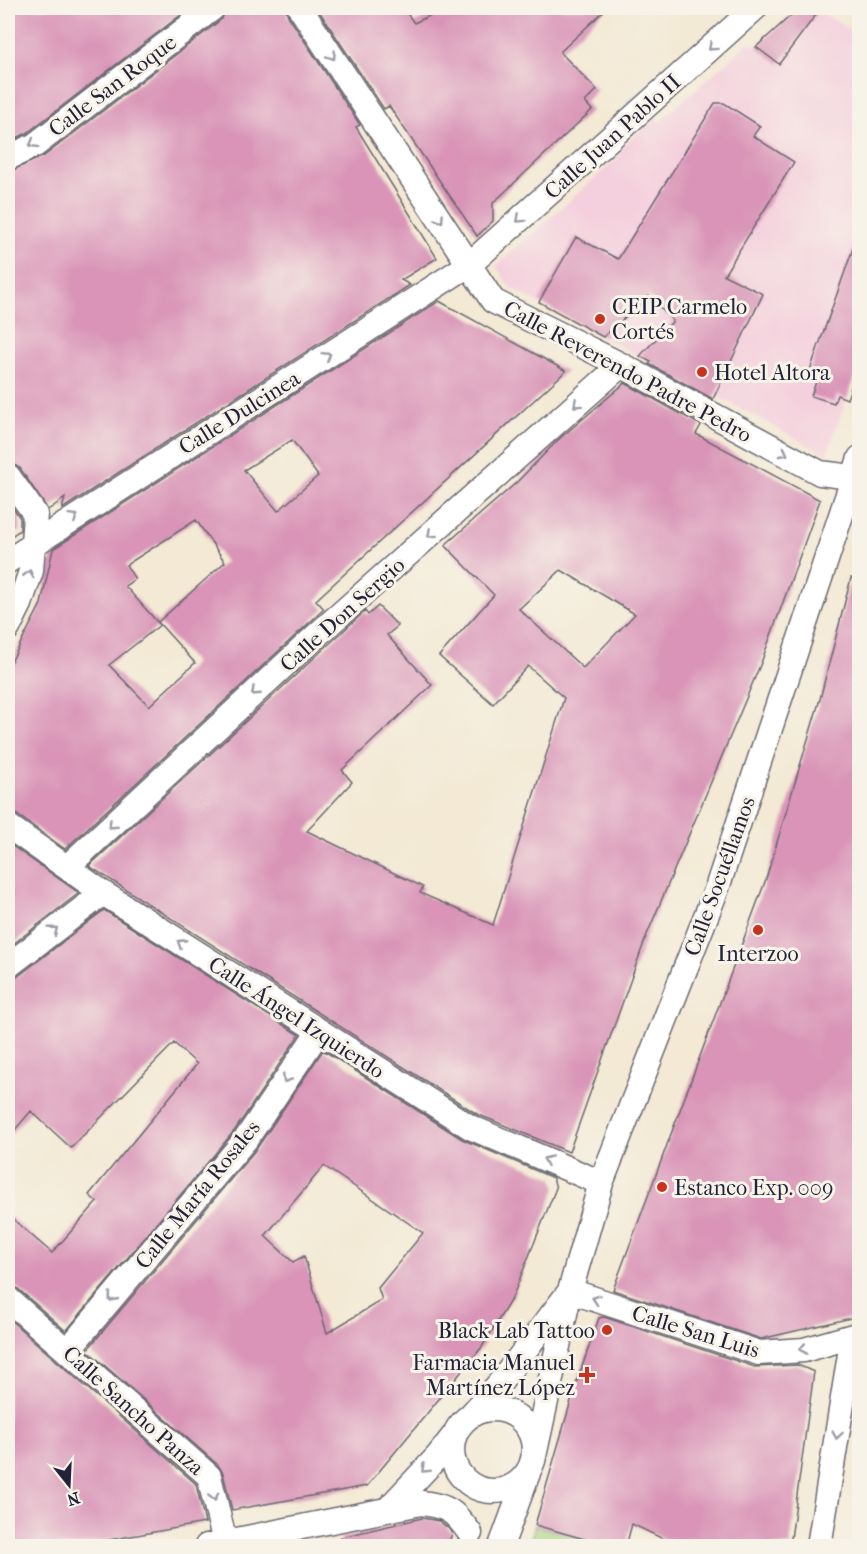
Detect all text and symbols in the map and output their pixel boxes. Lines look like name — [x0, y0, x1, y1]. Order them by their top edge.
street label: Calle San Roque — [44, 29, 182, 142]
one-way arrow — [708, 40, 718, 51]
one-way arrow — [325, 49, 336, 60]
street label: Calle Juan Pablo II — [539, 69, 686, 205]
one-way arrow — [29, 137, 39, 149]
one-way arrow — [433, 212, 444, 223]
one-way arrow — [516, 212, 526, 223]
place label: CEIP Carmelo Cortés — [612, 294, 747, 345]
street label: Calle Reverendo Padre Pedro — [499, 295, 756, 448]
marker: CEIP Carmelo Cortés — [593, 312, 607, 326]
one-way arrow — [320, 352, 331, 363]
place label: Hotel Altora — [714, 360, 831, 386]
street label: Calle Dulcinea — [174, 365, 306, 460]
marker: Hotel Altora — [695, 365, 709, 379]
one-way arrow — [573, 397, 584, 408]
one-way arrow — [777, 446, 788, 457]
one-way arrow — [67, 513, 78, 524]
one-way arrow — [427, 527, 438, 538]
street label: Calle Don Sergio — [275, 552, 410, 678]
one-way arrow — [22, 569, 35, 579]
one-way arrow — [252, 685, 263, 696]
street label: Calle Socuéllamos — [679, 793, 761, 960]
one-way arrow — [109, 818, 119, 829]
marker: Interzoo — [751, 923, 765, 937]
one-way arrow — [47, 927, 58, 938]
one-way arrow — [177, 938, 187, 950]
place label: Interzoo — [717, 941, 799, 967]
street label: Calle Ángel Izquierdo — [204, 950, 390, 1084]
one-way arrow — [282, 1073, 293, 1084]
street label: Calle María Rosales — [130, 1115, 266, 1274]
one-way arrow — [542, 1155, 553, 1167]
place label: Estanco Exp. 009 — [674, 1175, 833, 1201]
marker: Estanco Exp. 009 — [655, 1180, 669, 1194]
one-way arrow — [109, 1291, 120, 1302]
one-way arrow — [591, 1294, 602, 1307]
street label: Calle San Luis — [629, 1300, 763, 1364]
place label: Black Lab Tattoo — [438, 1318, 595, 1344]
marker: Black Lab Tattoo — [600, 1323, 614, 1337]
street label: Calle Sancho Panza — [58, 1341, 210, 1481]
one-way arrow — [798, 1342, 808, 1355]
place label: Farmacia Manuel Martínez López — [412, 1350, 575, 1401]
marker: Farmacia Manuel Martínez López — [580, 1368, 594, 1382]
one-way arrow — [832, 1430, 844, 1440]
north arrow — [39, 1455, 99, 1515]
one-way arrow — [421, 1462, 431, 1473]
text: N — [64, 1488, 82, 1510]
one-way arrow — [206, 1492, 219, 1502]

